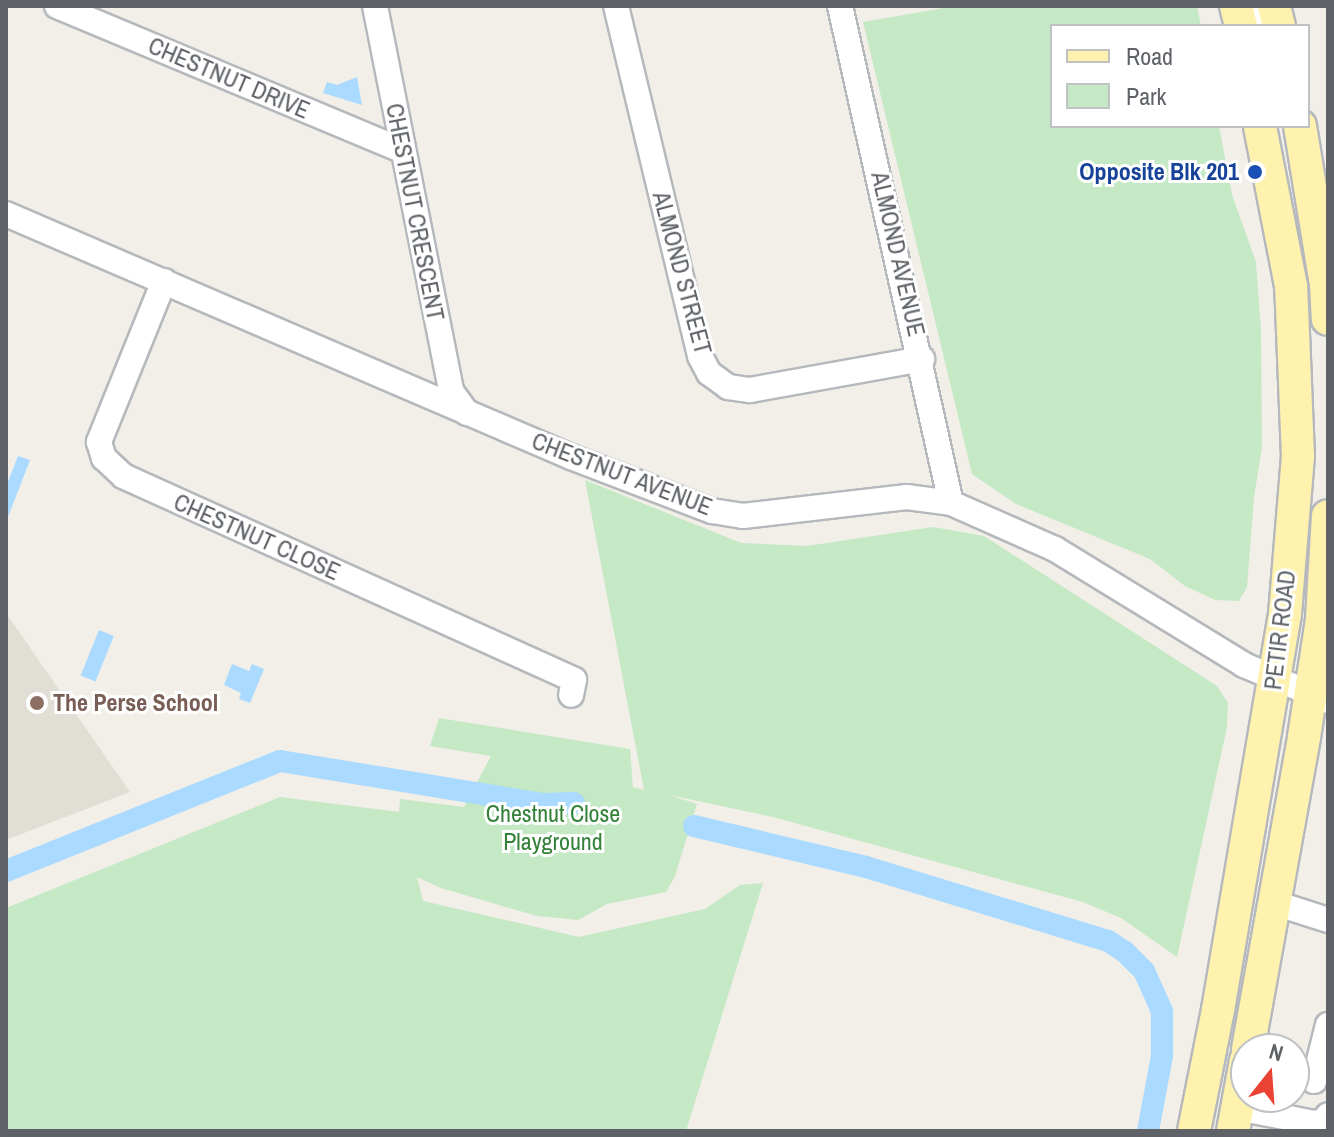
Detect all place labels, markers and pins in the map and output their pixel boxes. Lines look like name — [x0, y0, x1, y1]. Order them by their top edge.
place label: Opposite Blk 201 — [1079, 158, 1239, 186]
marker: Opposite Blk 201 — [1246, 163, 1264, 181]
place label: The Perse School — [53, 689, 218, 717]
marker: The Perse School — [28, 694, 46, 712]

